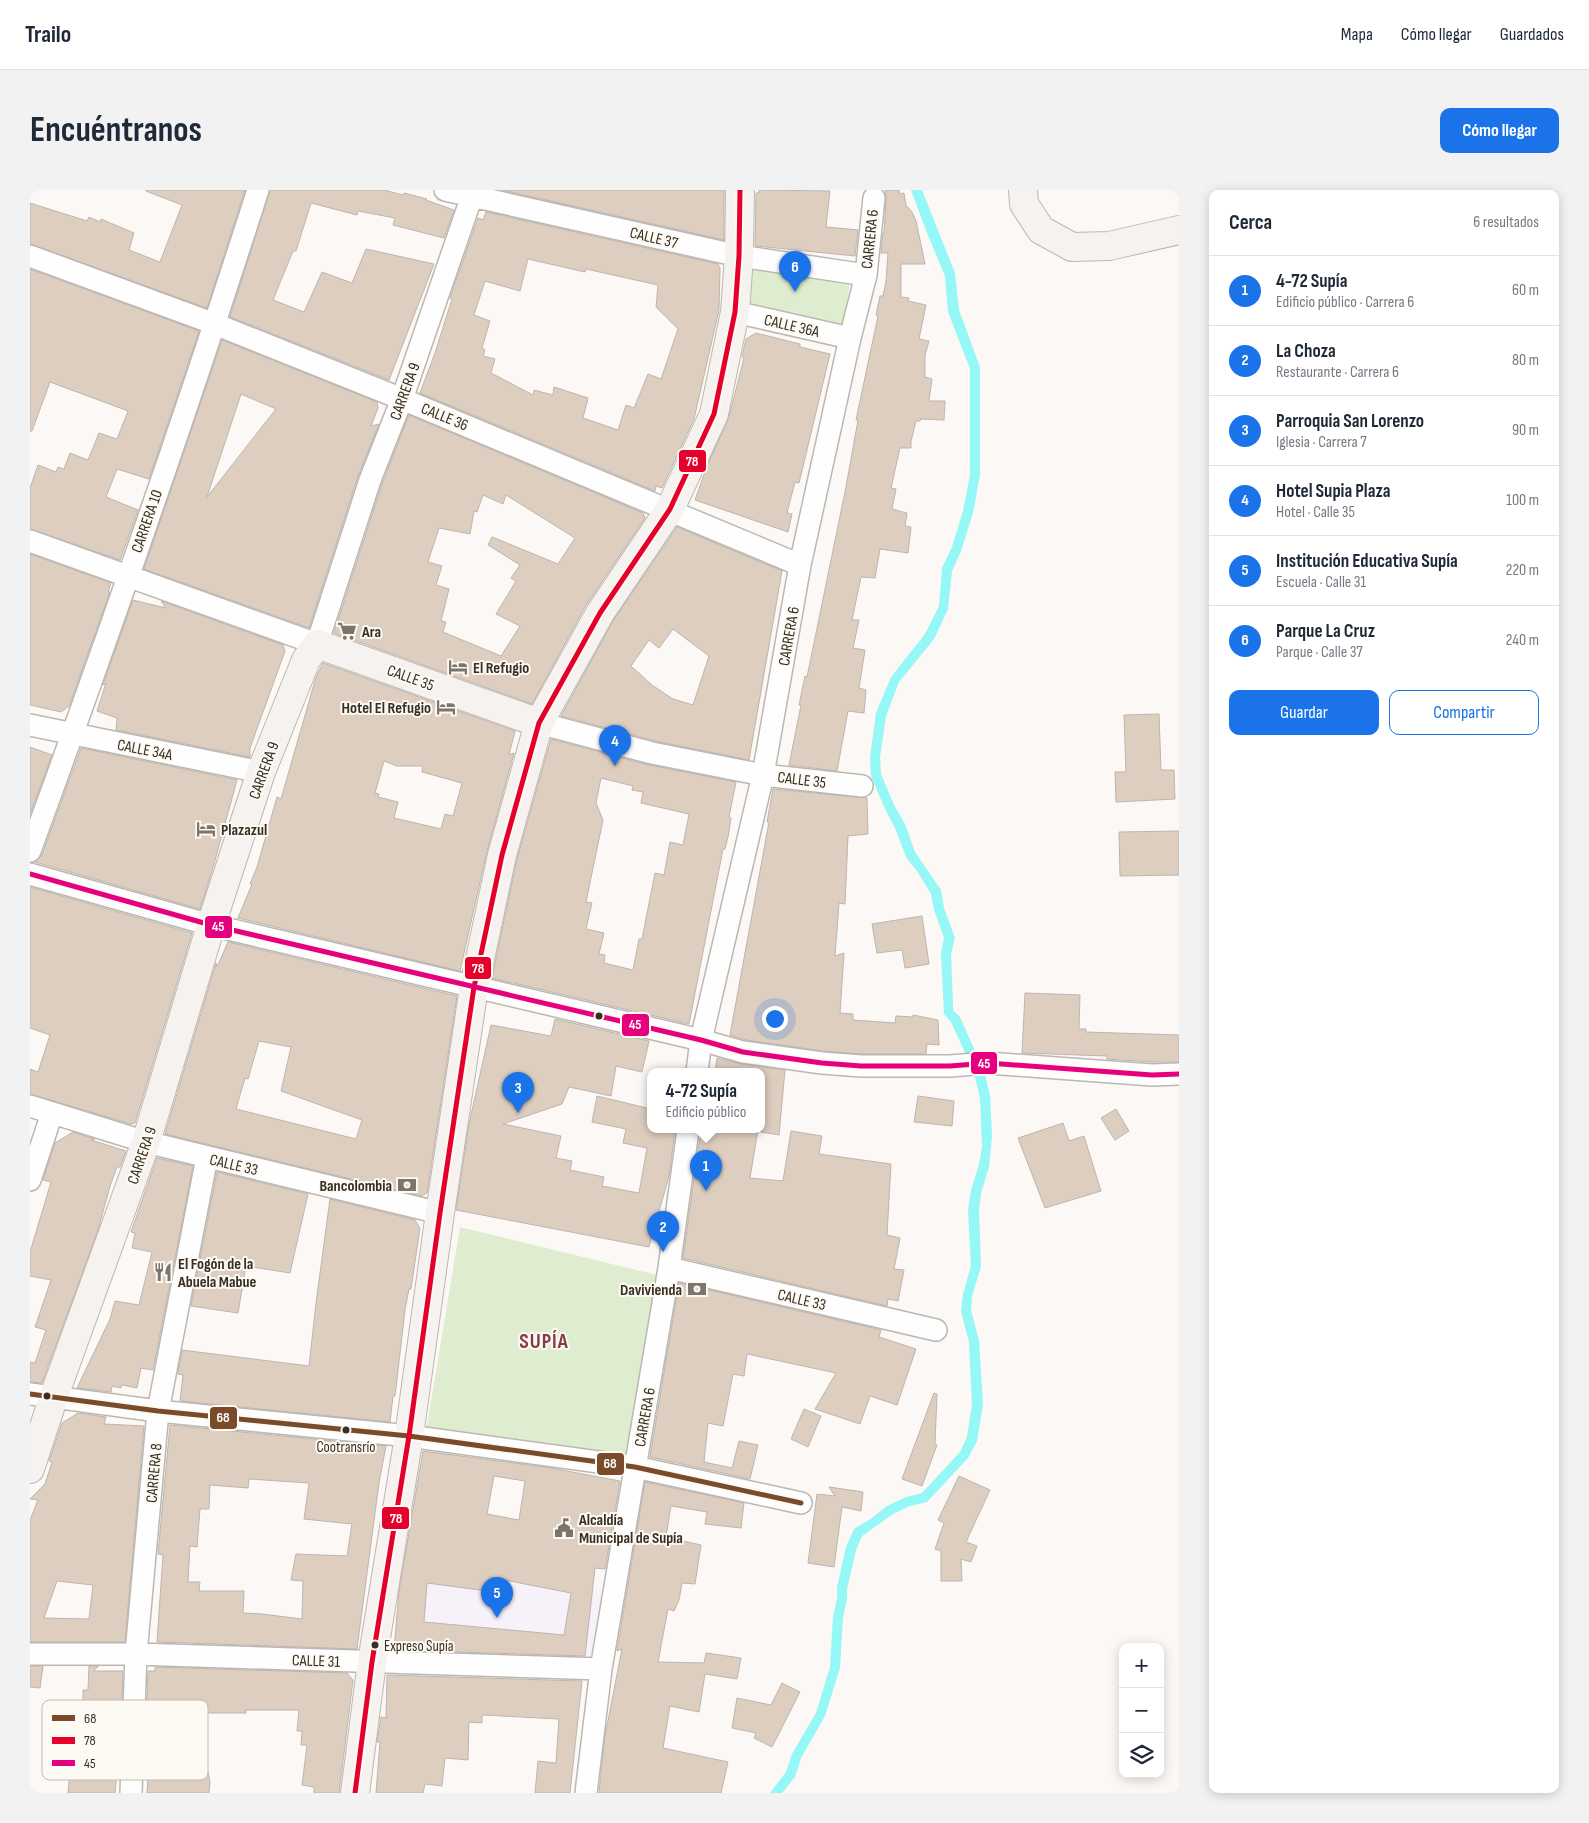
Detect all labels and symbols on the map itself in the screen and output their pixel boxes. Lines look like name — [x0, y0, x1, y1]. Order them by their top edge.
street label: CARRERA 6 — [858, 208, 883, 270]
street label: CALLE 37 — [628, 224, 680, 253]
pin: 6 — [779, 251, 811, 292]
street label: CALLE 36A — [762, 311, 821, 342]
street label: CARRERA 9 — [386, 360, 425, 423]
street label: CALLE 36 — [418, 399, 471, 435]
line badge: 78 — [678, 449, 707, 473]
text: 78 — [686, 453, 699, 470]
street label: CARRERA 10 — [128, 487, 167, 556]
street label: CARRERA 6 — [775, 605, 804, 667]
supermarket icon: Ara — [336, 620, 358, 642]
place label: Ara — [361, 623, 381, 642]
hotel icon: El Refugio — [447, 656, 469, 678]
place label: El Refugio — [473, 659, 529, 678]
street label: CALLE 35 — [384, 661, 437, 696]
hotel icon: Hotel El Refugio — [435, 696, 457, 718]
place label: Hotel El Refugio — [342, 699, 431, 718]
pin: 4 — [599, 725, 631, 766]
street label: CALLE 34A — [115, 736, 174, 765]
street label: CARRERA 9 — [245, 739, 284, 802]
street label: CALLE 35 — [776, 768, 827, 793]
hotel icon: Plazazul — [195, 818, 217, 840]
place label: Plazazul — [221, 821, 267, 840]
line badge: 45 — [204, 915, 233, 939]
text: 45 — [212, 918, 224, 935]
line badge: 78 — [464, 956, 492, 980]
text: 78 — [472, 960, 485, 977]
your location — [762, 1006, 788, 1032]
unlabelled marker — [594, 1011, 604, 1021]
line badge: 45 — [621, 1013, 650, 1037]
text: 45 — [629, 1016, 641, 1033]
line badge: 45 — [970, 1051, 998, 1075]
text: 45 — [978, 1055, 990, 1072]
pin: 3 — [502, 1072, 534, 1113]
street label: CARRERA 9 — [124, 1124, 161, 1187]
pin: 1 — [690, 1150, 722, 1191]
street label: CALLE 33 — [208, 1151, 260, 1180]
bank icon: Bancolombia — [396, 1174, 418, 1196]
place label: Bancolombia — [319, 1177, 392, 1196]
pin: 2 — [647, 1211, 679, 1252]
place label: El Fogón de la Abuela Mabue — [177, 1255, 256, 1292]
restaurant icon: El Fogón de la Abuela Mabue — [152, 1261, 174, 1283]
bank icon: Davivienda — [686, 1278, 708, 1300]
place label: Davivienda — [620, 1281, 682, 1300]
street label: CALLE 33 — [776, 1286, 828, 1315]
district label: SUPÍA — [519, 1329, 569, 1354]
street label: CARRERA 6 — [631, 1386, 660, 1448]
unlabelled marker — [42, 1391, 52, 1401]
line badge: 68 — [209, 1406, 238, 1430]
text: 68 — [216, 1409, 230, 1426]
marker: Cootransrío — [341, 1425, 351, 1435]
place label: Cootransrío — [316, 1438, 376, 1457]
street label: CARRERA 8 — [142, 1443, 167, 1504]
line badge: 68 — [596, 1452, 625, 1476]
text: 68 — [603, 1455, 617, 1472]
line badge: 78 — [381, 1506, 410, 1530]
text: 78 — [390, 1510, 403, 1527]
place label: Alcaldía Municipal de Supía — [578, 1511, 683, 1548]
public building icon: Alcaldía Municipal de Supía — [553, 1517, 575, 1539]
pin: 5 — [481, 1577, 513, 1618]
place label: Expreso Supía — [384, 1637, 454, 1656]
marker: Expreso Supía — [370, 1640, 380, 1650]
street label: CALLE 31 — [292, 1651, 341, 1672]
legend — [42, 1700, 208, 1780]
text: 68 — [84, 1710, 96, 1727]
text: 78 — [84, 1732, 96, 1749]
text: 45 — [84, 1755, 96, 1772]

